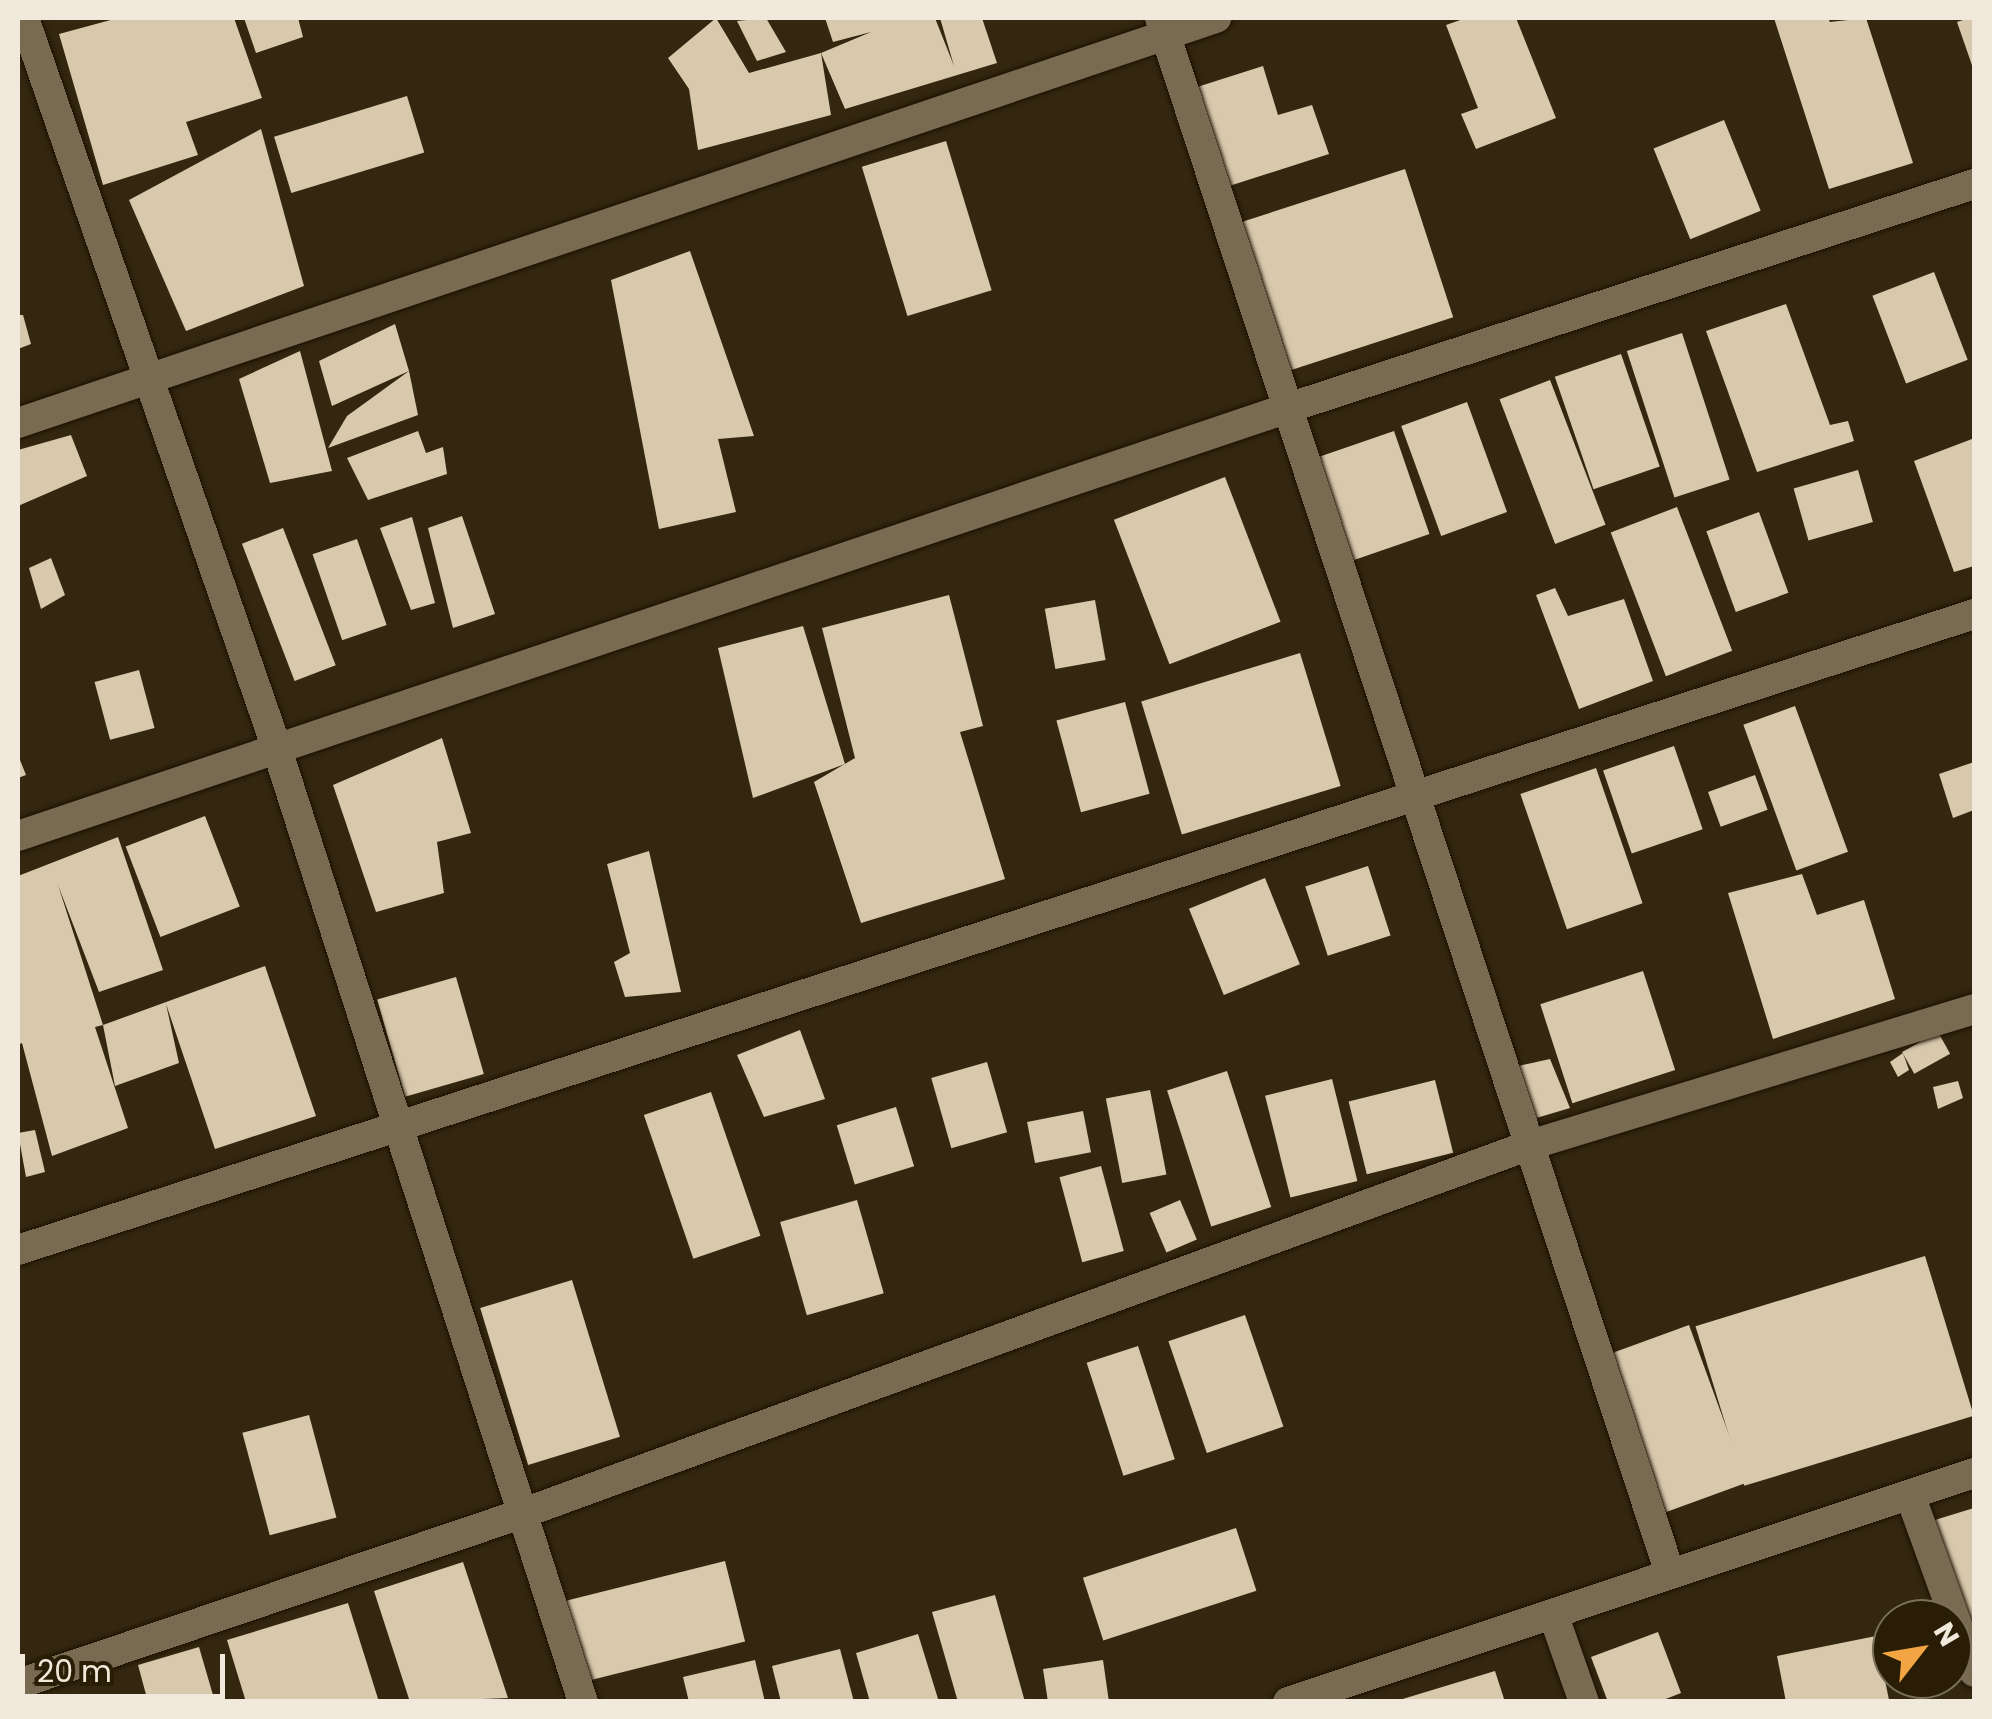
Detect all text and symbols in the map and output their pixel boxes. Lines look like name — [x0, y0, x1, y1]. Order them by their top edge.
north arrow — [1872, 1599, 1972, 1699]
text: N — [1924, 1615, 1969, 1653]
scale bar — [25, 1634, 230, 1696]
text: 20 m — [37, 1650, 112, 1693]

